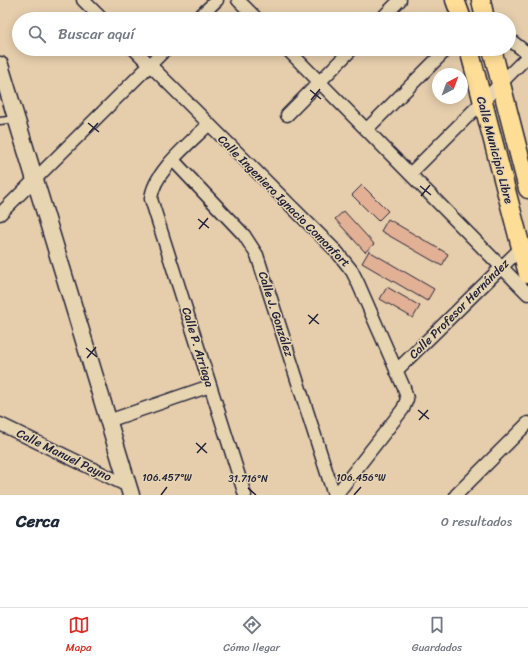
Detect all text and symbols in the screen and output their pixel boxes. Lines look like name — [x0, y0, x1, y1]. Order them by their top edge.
search box — [12, 12, 516, 56]
text: Buscar aquí — [58, 21, 135, 47]
icon: search — [26, 23, 48, 45]
north arrow — [432, 68, 468, 104]
street label: Calle Municipio Libre — [470, 94, 520, 206]
street label: Calle Ingeniero Ignacio Comonfort — [212, 129, 356, 273]
street label: Calle Profesor Hernández — [403, 253, 515, 365]
street label: Calle J. González — [252, 268, 300, 360]
street label: Calle P. Arriaga — [175, 304, 221, 390]
street label: Calle Manuel Payno — [13, 422, 115, 488]
text: 106.457°W — [142, 469, 192, 487]
text: 106.456°W — [336, 469, 386, 487]
text: 31.716°N — [228, 470, 268, 488]
text: Cerca — [16, 506, 59, 536]
text: 0 resultados — [441, 510, 512, 533]
tab: Mapa — [66, 614, 92, 657]
tab: Cómo llegar — [223, 614, 280, 657]
tab: Guardados — [412, 614, 462, 657]

